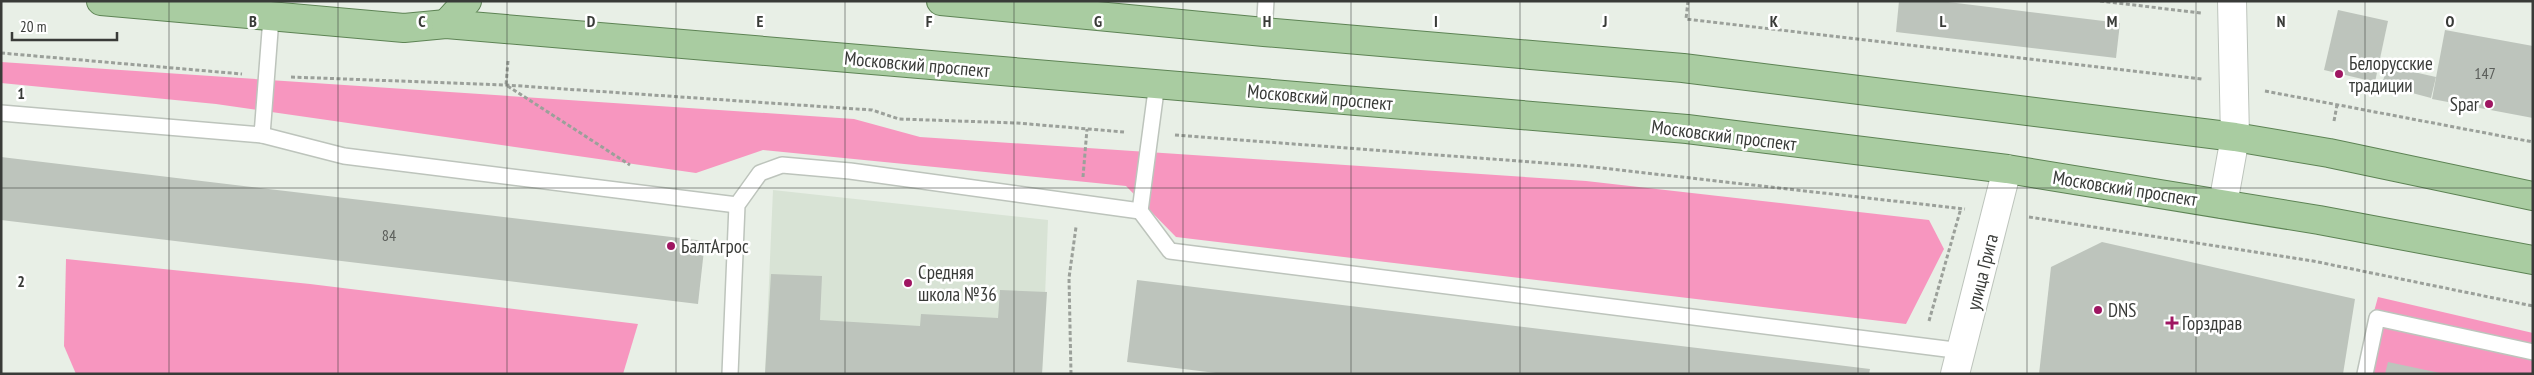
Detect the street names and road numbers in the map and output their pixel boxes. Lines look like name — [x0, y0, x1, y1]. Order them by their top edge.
street label: Московский проспект — [843, 46, 992, 82]
street label: Московский проспект — [1246, 79, 1395, 115]
street label: Московский проспект — [1650, 114, 1799, 156]
street label: Московский проспект — [2051, 165, 2200, 211]
street label: улица Грига — [1961, 231, 2003, 313]

